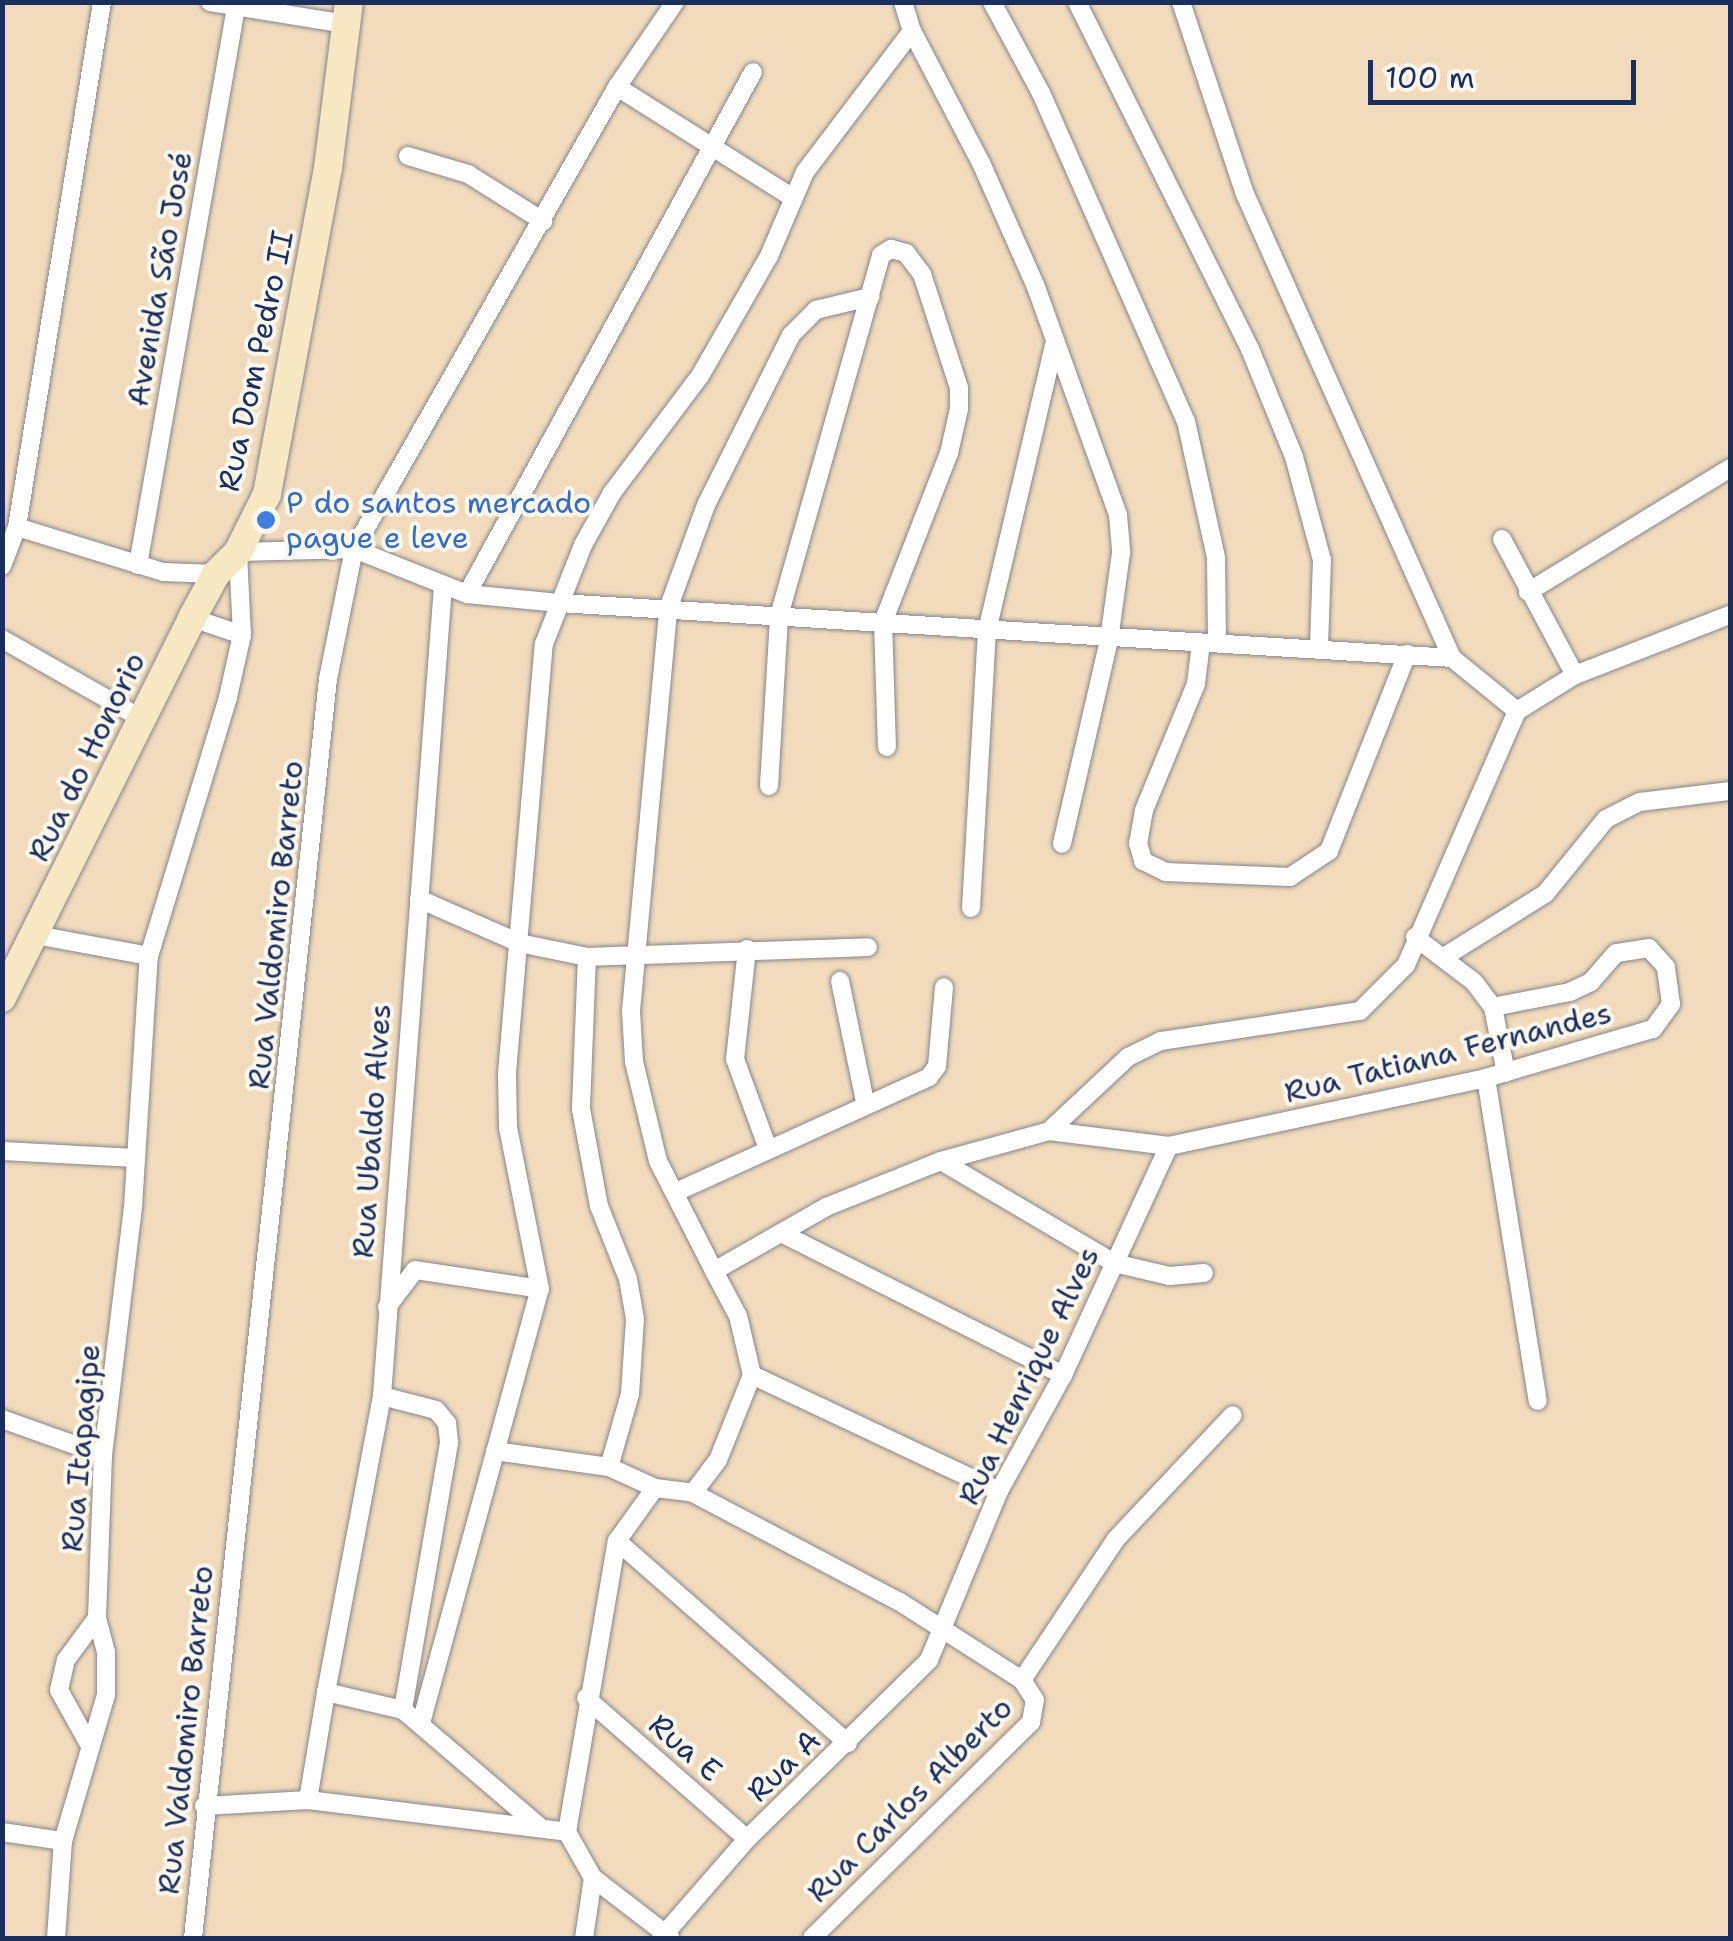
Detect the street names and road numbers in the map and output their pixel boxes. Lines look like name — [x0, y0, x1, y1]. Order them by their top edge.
street label: Avenida São José — [120, 149, 200, 409]
street label: Rua Dom Pedro II — [211, 227, 301, 495]
street label: Rua do Honorio — [21, 647, 153, 867]
street label: Rua Valdomiro Barreto — [241, 759, 311, 1091]
street label: Rua Tatiana Fernandes — [1281, 995, 1615, 1111]
street label: Rua Ubaldo Alves — [345, 1003, 399, 1259]
street label: Rua Henrique Alves — [951, 1241, 1107, 1511]
street label: Rua Itapagipe — [54, 1343, 108, 1553]
street label: Rua Valdomiro Barreto — [151, 1564, 221, 1896]
street label: Rua Carlos Alberto — [800, 1690, 1020, 1910]
street label: Rua E — [641, 1707, 729, 1789]
street label: Rua A — [740, 1723, 828, 1809]

